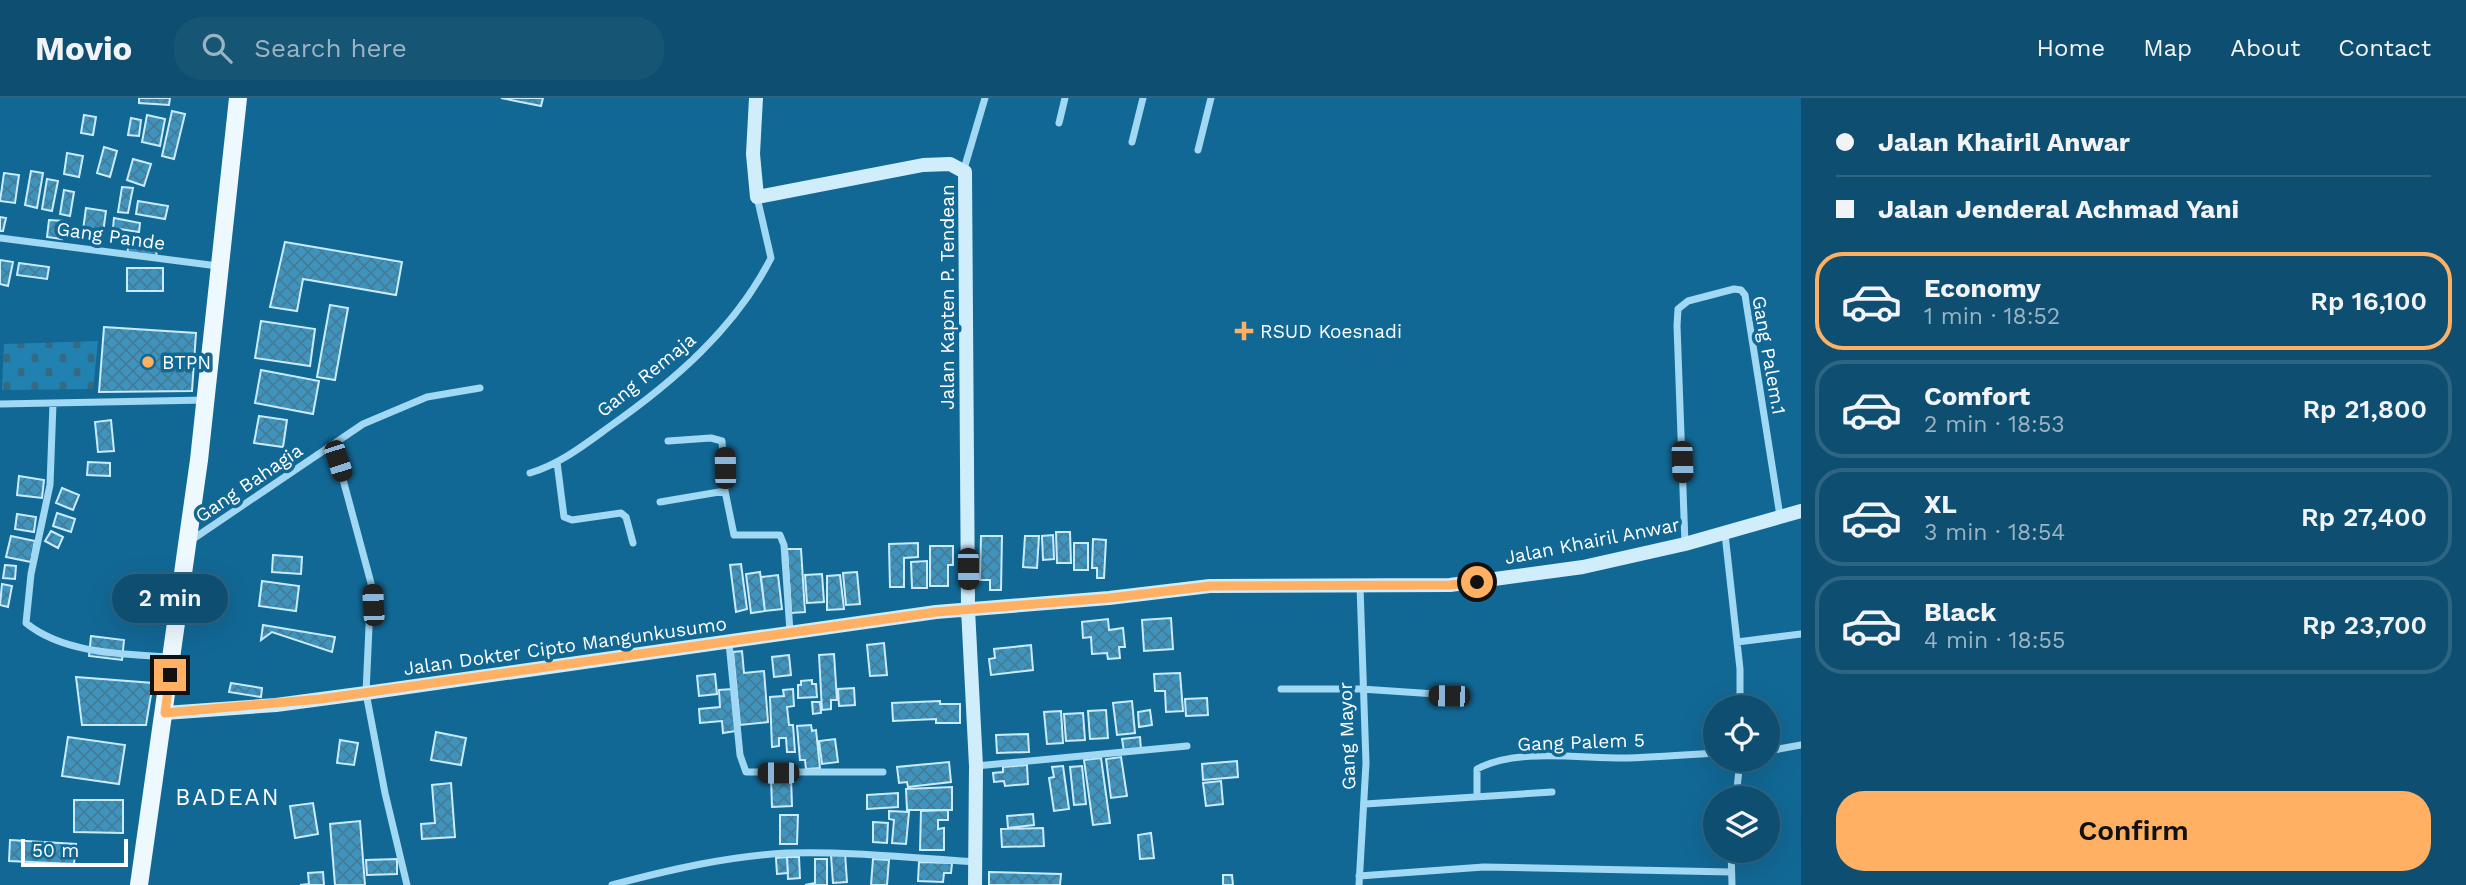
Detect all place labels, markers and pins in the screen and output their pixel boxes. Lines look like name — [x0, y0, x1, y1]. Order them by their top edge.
place label: RSUD Koesnadi — [1260, 320, 1402, 343]
marker: RSUD Koesnadi — [1234, 321, 1254, 341]
place label: BTPN — [162, 351, 211, 374]
marker: BTPN — [140, 354, 156, 370]

